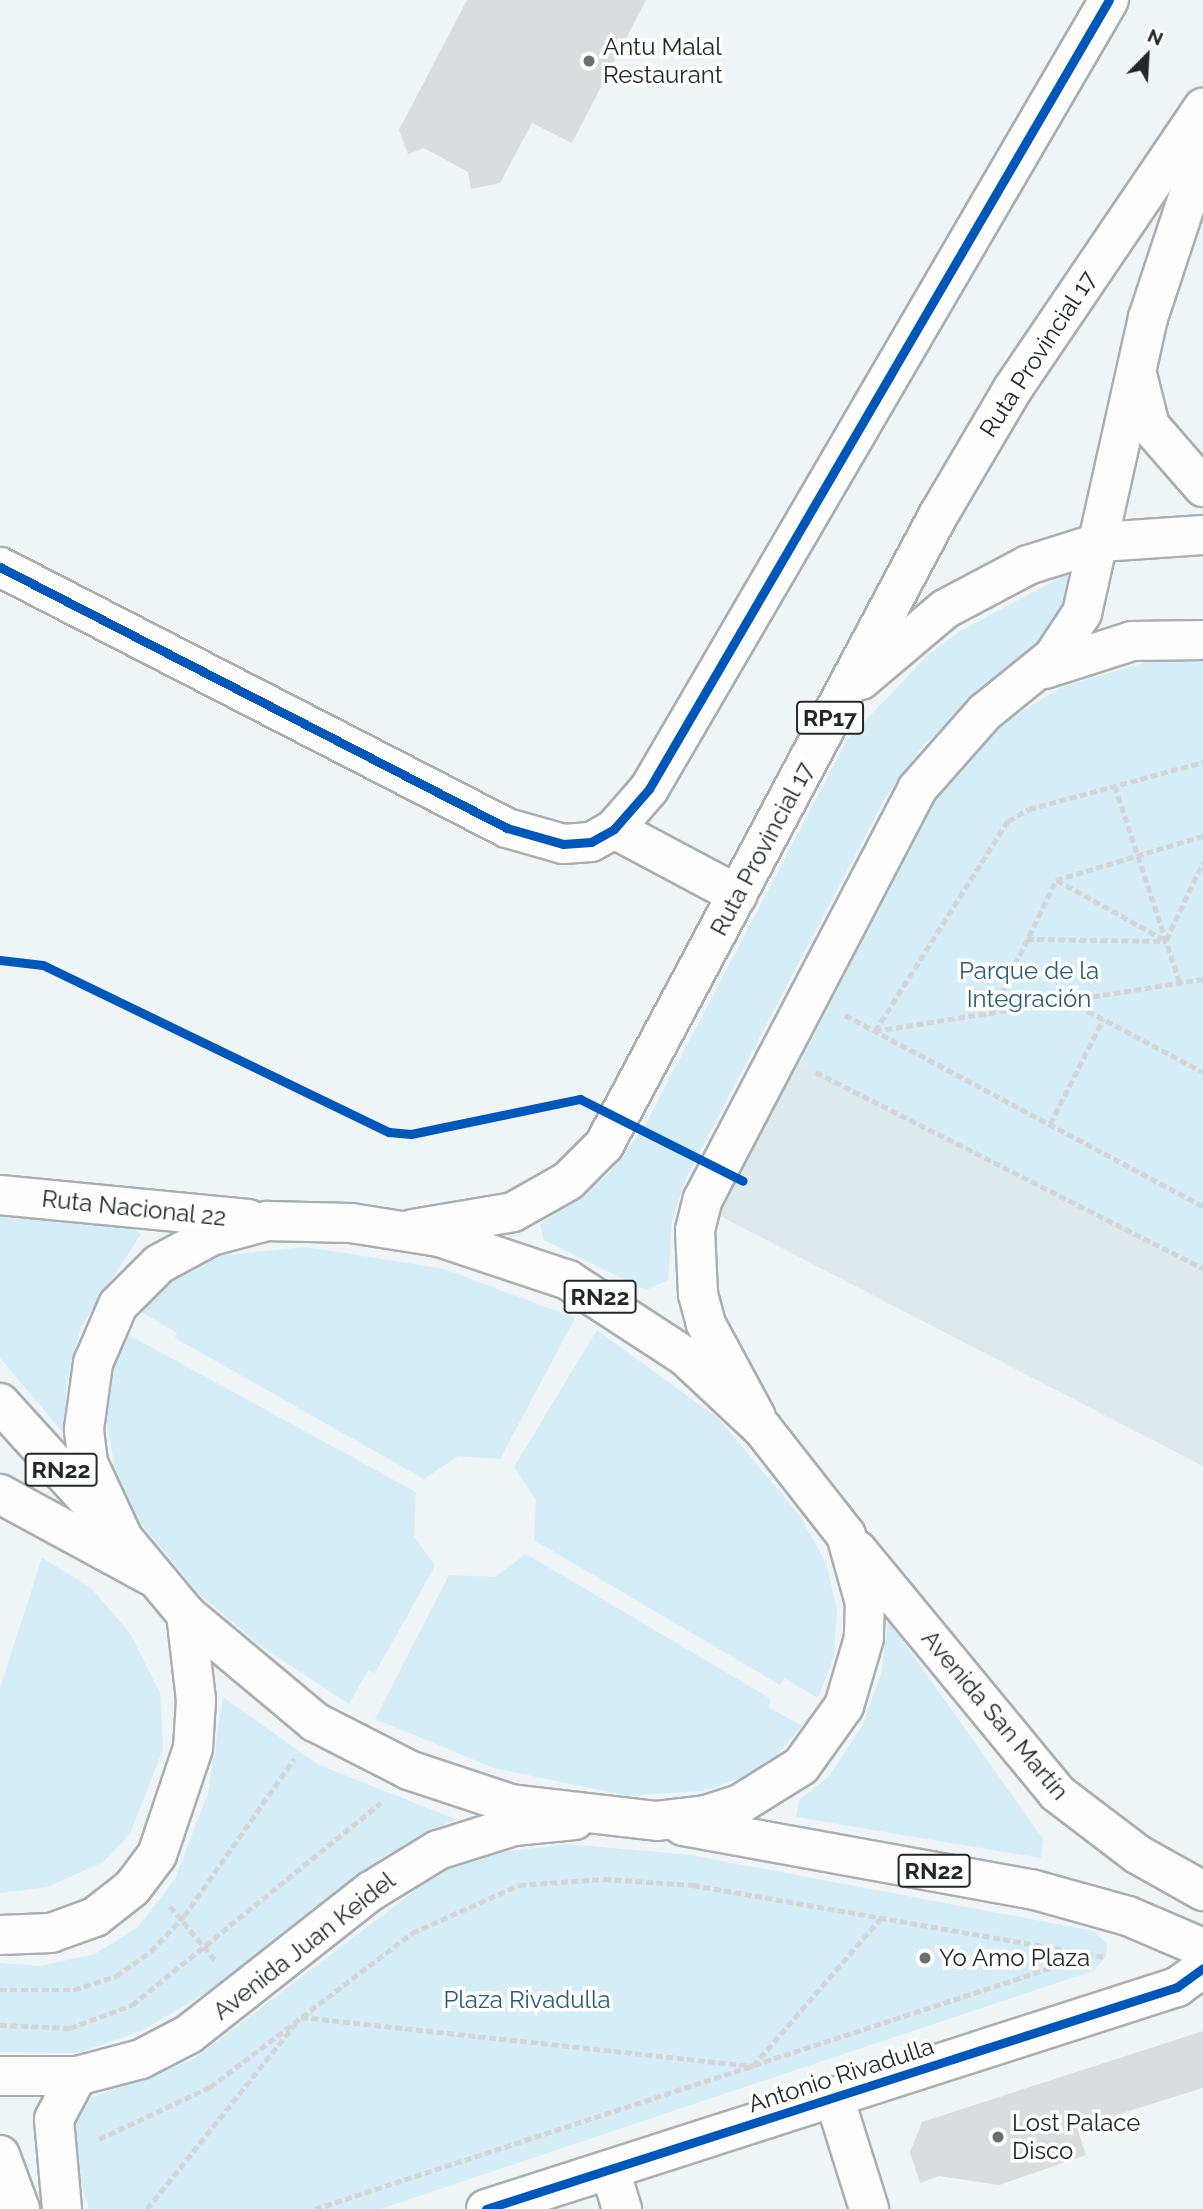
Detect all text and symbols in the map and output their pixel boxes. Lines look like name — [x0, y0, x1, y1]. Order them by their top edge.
north arrow — [1112, 21, 1182, 91]
text: N — [1144, 24, 1167, 50]
place label: Antu Malal Restaurant — [603, 33, 723, 89]
marker: Antu Malal Restaurant — [581, 53, 597, 69]
street label: Ruta Provincial 17 — [973, 265, 1103, 443]
road number: RP17 — [795, 698, 865, 738]
street label: Ruta Provincial 17 — [704, 757, 820, 941]
park label: Parque de la Integración — [959, 957, 1099, 1013]
street label: Ruta Nacional 22 — [40, 1184, 228, 1232]
road number: RN22 — [563, 1278, 637, 1316]
road number: RN22 — [24, 1450, 98, 1490]
street label: Avenida San Martín — [916, 1624, 1074, 1806]
road number: RN22 — [897, 1852, 971, 1890]
street label: Avenida Juan Keidel — [207, 1866, 401, 2026]
place label: Yo Amo Plaza — [939, 1944, 1091, 1972]
marker: Yo Amo Plaza — [917, 1950, 933, 1966]
park label: Plaza Rivadulla — [443, 1986, 611, 2014]
street label: Antonio Rivadulla — [745, 2031, 937, 2119]
place label: Lost Palace Disco — [1012, 2109, 1140, 2165]
marker: Lost Palace Disco — [990, 2129, 1006, 2145]

